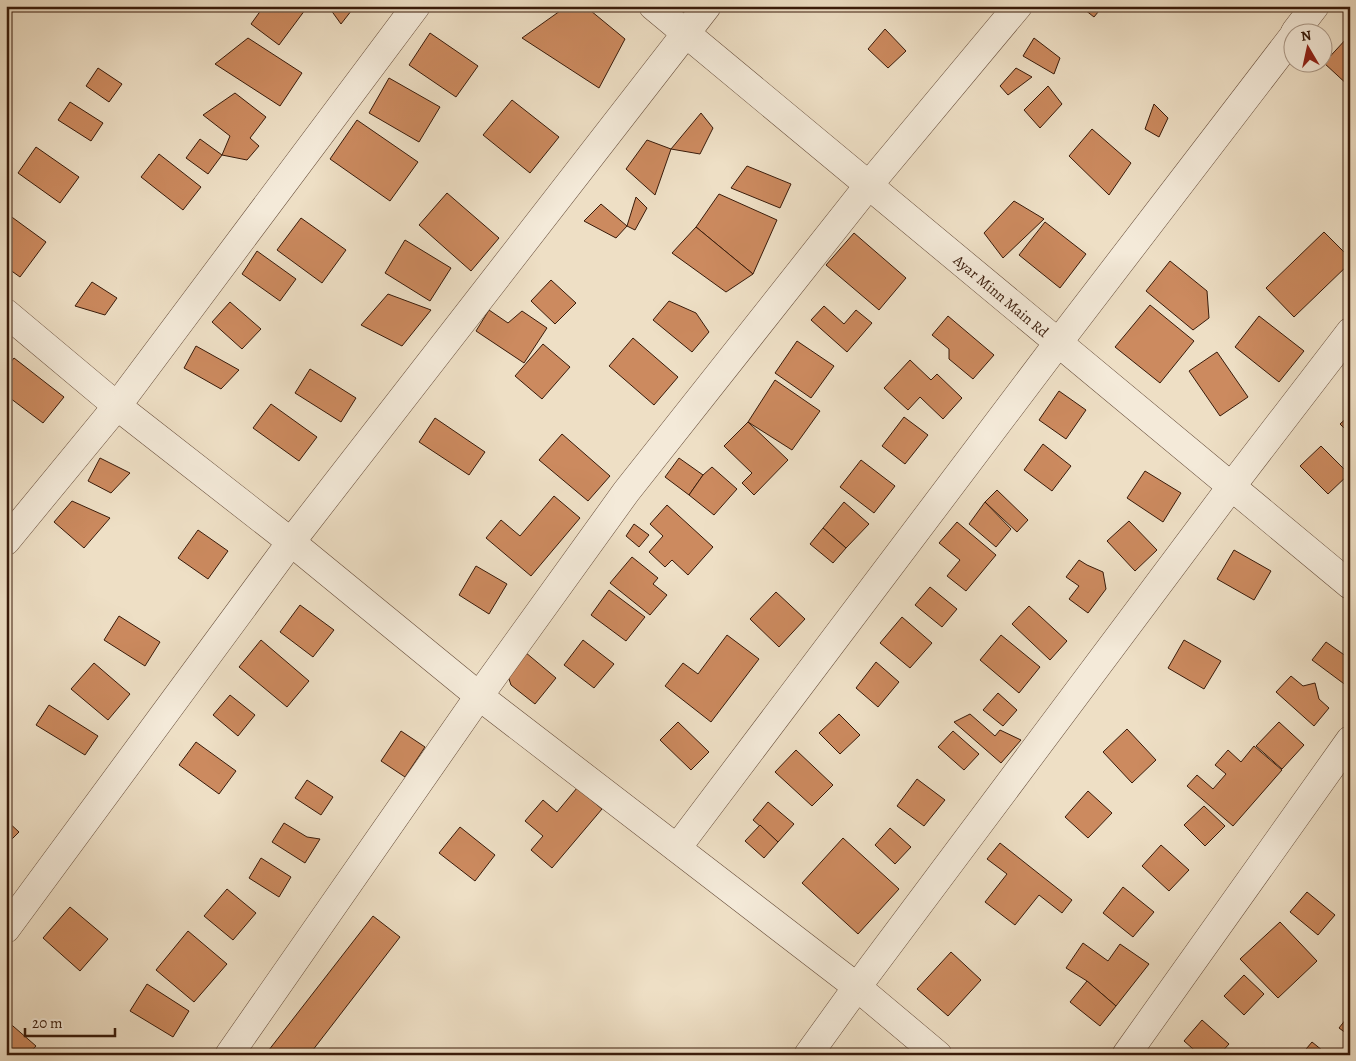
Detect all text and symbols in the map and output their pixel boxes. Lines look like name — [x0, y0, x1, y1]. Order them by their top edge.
north arrow — [1284, 22, 1334, 72]
text: N — [1300, 25, 1313, 46]
street label: Ayar Minn Main Rd — [948, 250, 1054, 342]
scale bar — [25, 1006, 115, 1038]
text: 20 m — [32, 1013, 63, 1033]

